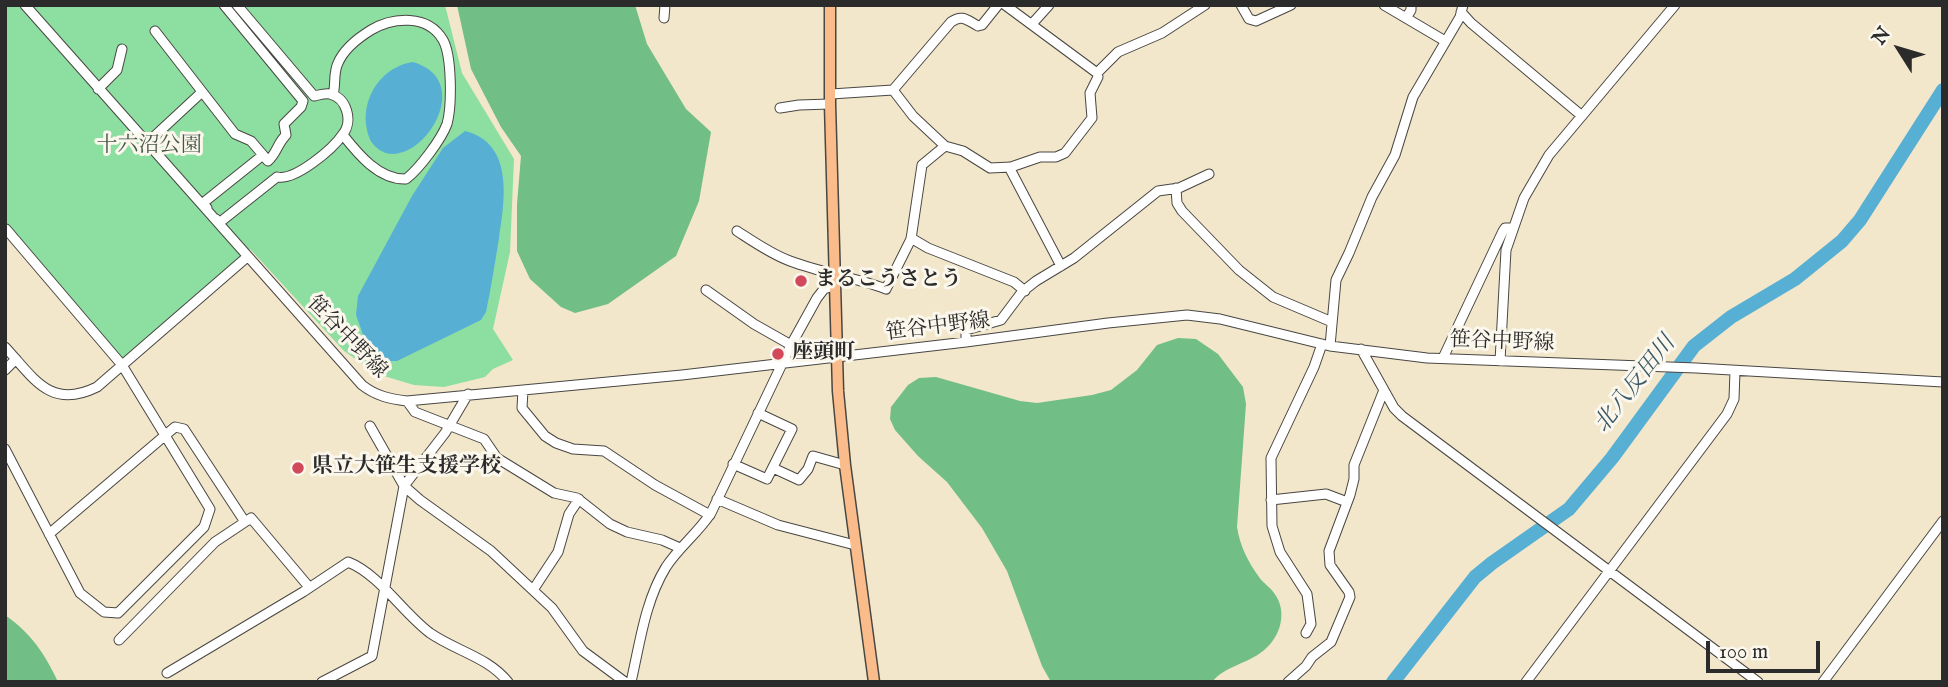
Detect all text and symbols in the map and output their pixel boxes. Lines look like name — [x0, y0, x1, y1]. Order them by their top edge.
north arrow — [1864, 14, 1934, 84]
text: N — [1868, 23, 1897, 50]
park label: 十六沼公園 — [97, 134, 201, 160]
place label: まるこうさとう — [815, 268, 962, 294]
marker: まるこうさとう — [793, 273, 809, 289]
street label: 笹谷中野線 — [300, 291, 392, 385]
street label: 笹谷中野線 — [884, 309, 992, 347]
street label: 笹谷中野線 — [1449, 329, 1555, 357]
water label: 北八反田川 — [1590, 331, 1682, 439]
place label: 座頭町 — [792, 341, 855, 367]
marker: 座頭町 — [770, 346, 786, 362]
place label: 県立大笹生支援学校 — [312, 455, 501, 481]
marker: 県立大笹生支援学校 — [290, 460, 306, 476]
scale bar — [1710, 628, 1824, 672]
text: 100 m — [1719, 639, 1768, 666]

